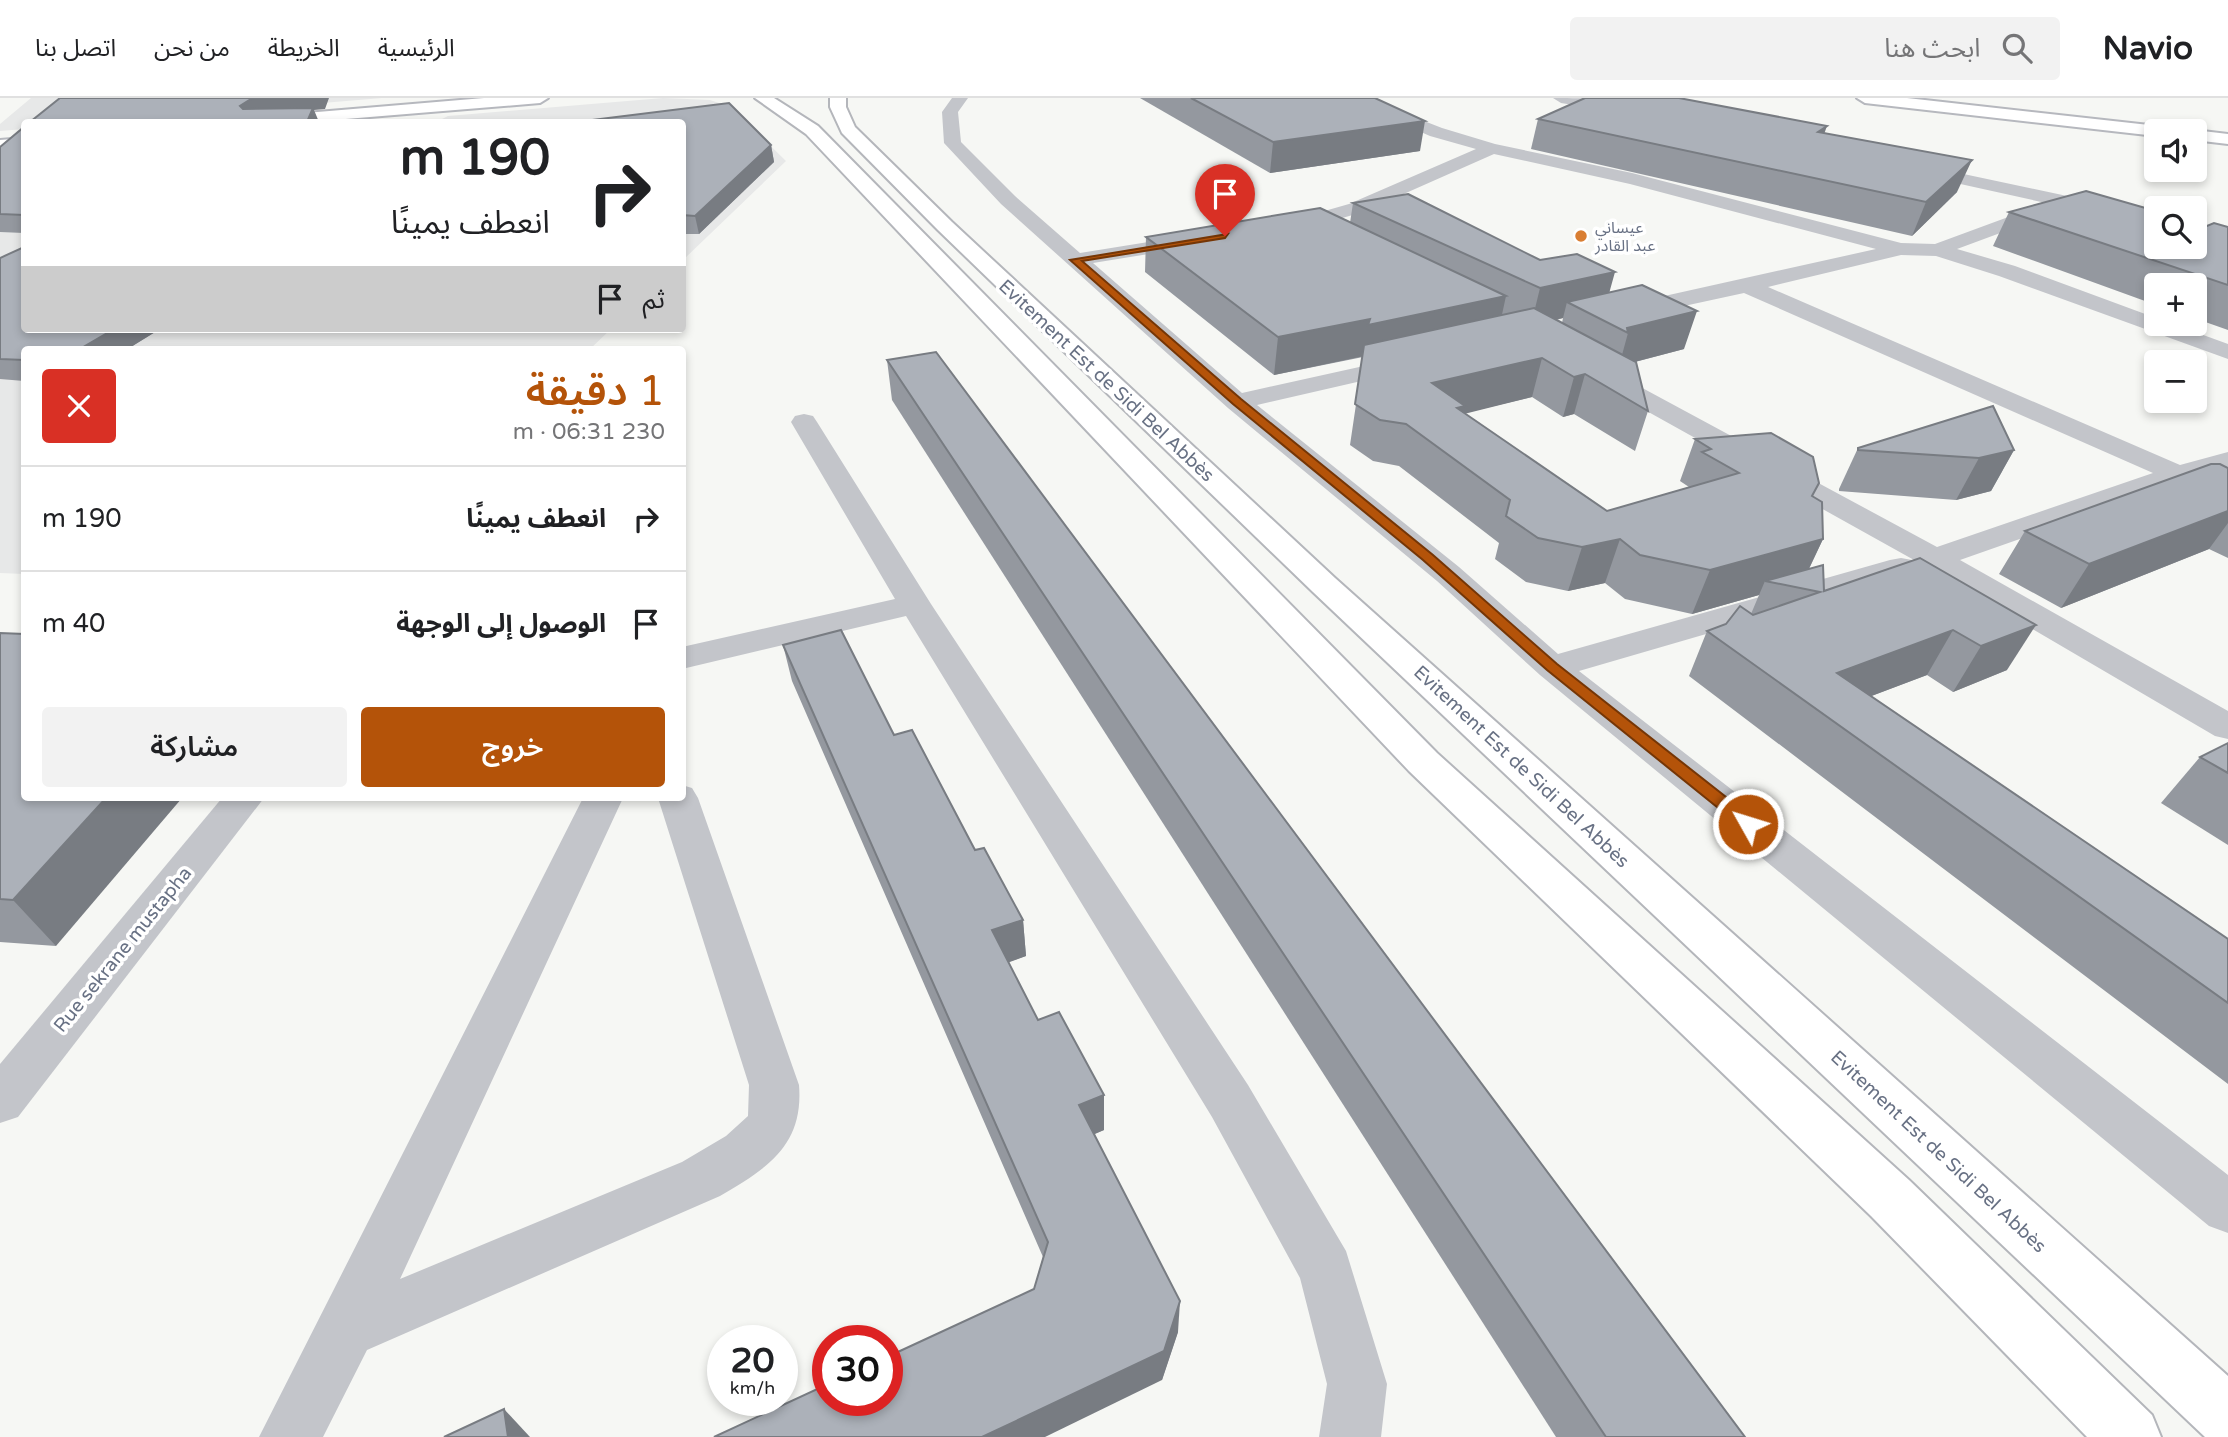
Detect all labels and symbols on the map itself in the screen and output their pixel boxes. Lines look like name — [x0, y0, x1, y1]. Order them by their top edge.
pin — [1195, 164, 1255, 236]
place label: عيساني عبد القادر — [1594, 218, 1655, 256]
marker: عيساني عبد القادر — [1573, 228, 1589, 244]
street label: Evitement Est de Sidi Bel Abbès — [994, 275, 1219, 486]
street label: Evitement Est de Sidi Bel Abbès — [1409, 661, 1634, 872]
position arrow — [1711, 787, 1785, 861]
street label: Rue sekrane mustapha — [49, 863, 196, 1037]
street label: Evitement Est de Sidi Bel Abbès — [1826, 1046, 2051, 1257]
speed limit sign: 30 — [812, 1325, 903, 1416]

